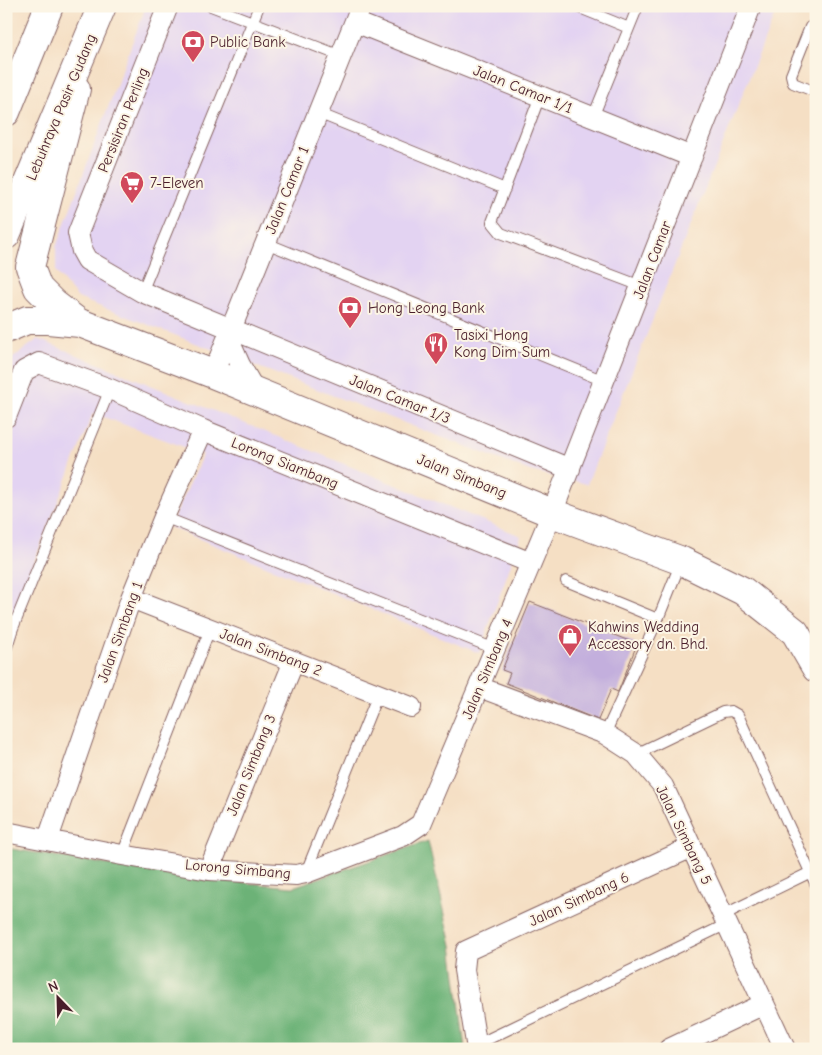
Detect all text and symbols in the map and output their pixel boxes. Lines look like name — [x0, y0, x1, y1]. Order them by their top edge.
bank icon: Public Bank — [180, 29, 206, 63]
street label: Lebuhraya Pasir Gudang — [22, 31, 100, 183]
place label: Public Bank — [210, 33, 286, 51]
street label: Jalan Camar 1/1 — [471, 61, 575, 117]
street label: Persisiran Perling — [94, 65, 152, 175]
street label: Jalan Camar 1 — [261, 143, 313, 236]
supermarket icon: 7-Eleven — [119, 170, 145, 204]
place label: 7-Eleven — [150, 174, 204, 192]
street label: Jalan Camar — [629, 218, 675, 301]
bank icon: Hong Leong Bank — [337, 295, 363, 329]
place label: Hong Leong Bank — [368, 299, 485, 317]
place label: Tasixi Hong Kong Dim Sum — [454, 326, 550, 361]
restaurant icon: Tasixi Hong Kong Dim Sum — [423, 331, 449, 365]
street label: Jalan Camar 1/3 — [347, 371, 453, 427]
street label: Lorong Siambang — [229, 433, 341, 493]
street label: Jalan Simbang — [415, 450, 509, 502]
street label: Jalan Simbang 1 — [93, 579, 147, 685]
street label: Jalan Simbang 4 — [458, 616, 516, 722]
place label: Kahwins Wedding Accessory dn. Bhd. — [588, 618, 708, 653]
shop icon: Kahwins Wedding Accessory dn. Bhd. — [557, 623, 583, 657]
street label: Jalan Simbang 2 — [217, 624, 325, 680]
street label: Jalan Simbang 3 — [222, 712, 280, 818]
street label: Jalan Simbang 5 — [652, 782, 716, 888]
street label: Lorong Simbang — [184, 855, 292, 883]
street label: Jalan Simbang 6 — [526, 868, 632, 930]
north arrow — [32, 972, 82, 1022]
text: N — [46, 977, 61, 996]

